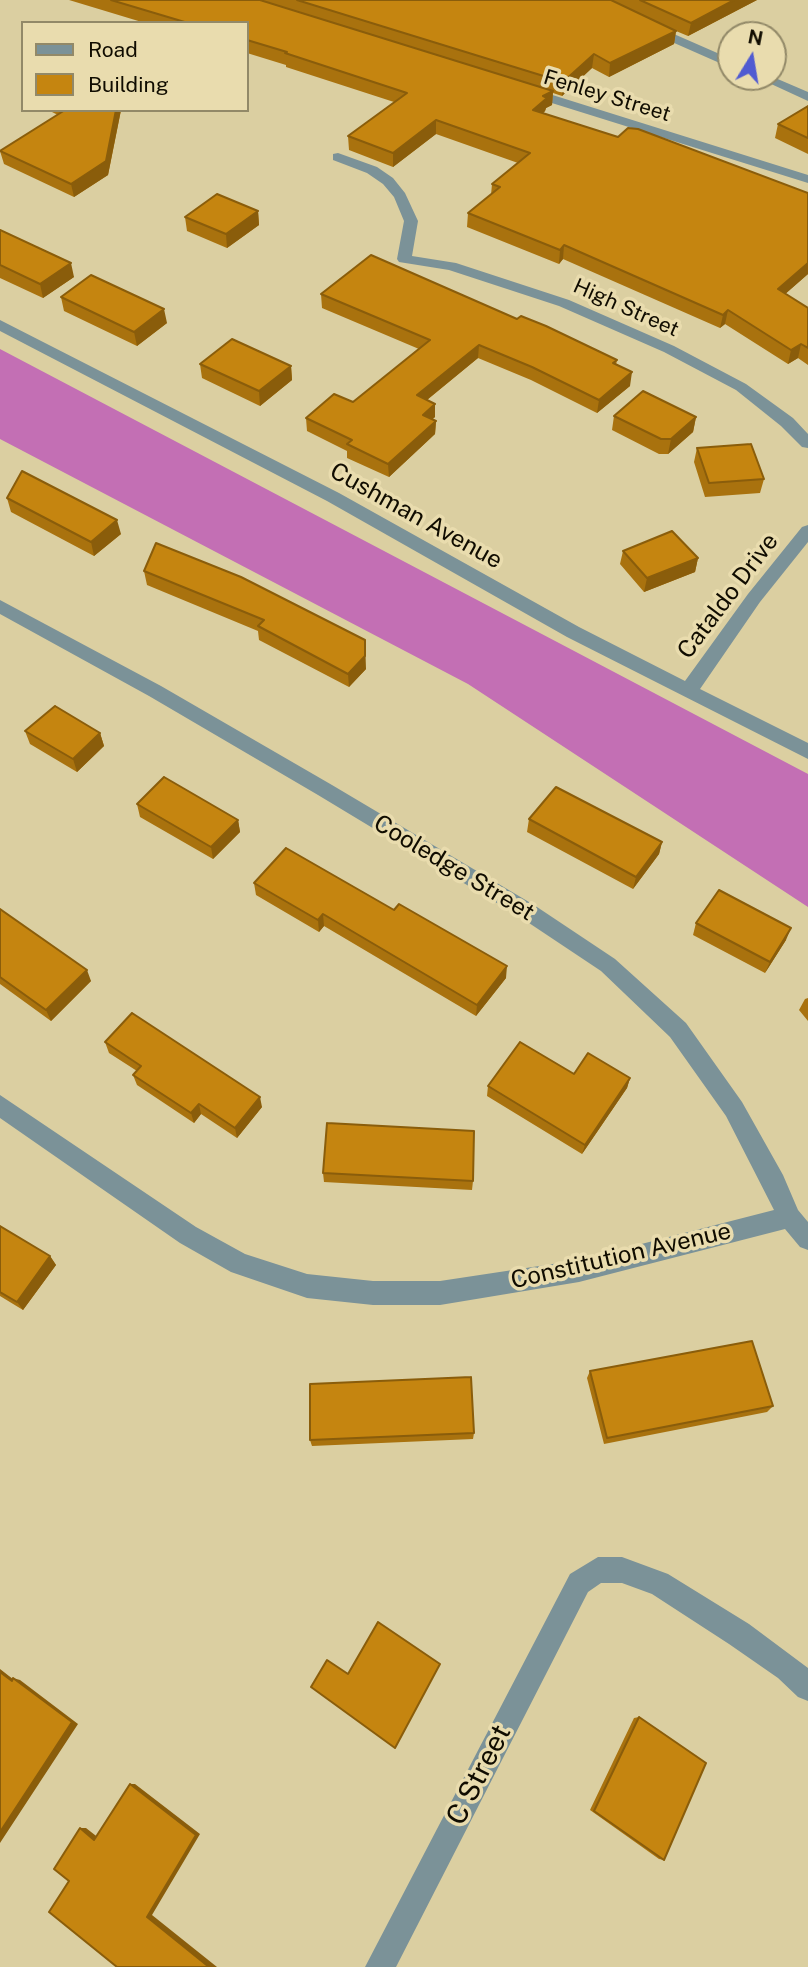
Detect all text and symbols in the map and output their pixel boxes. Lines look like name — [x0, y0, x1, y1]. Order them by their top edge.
legend — [21, 21, 248, 112]
north arrow — [717, 21, 787, 91]
text: N — [746, 25, 765, 50]
text: Road — [88, 37, 138, 62]
street label: Fenley Street — [540, 65, 674, 127]
text: Building — [88, 72, 169, 97]
street label: High Street — [569, 274, 683, 342]
street label: Cushman Avenue — [325, 457, 507, 575]
street label: Cataldo Drive — [672, 528, 784, 664]
street label: Cooledge Street — [368, 809, 540, 927]
street label: Constitution Avenue — [508, 1217, 734, 1295]
street label: C Street — [440, 1719, 518, 1831]

